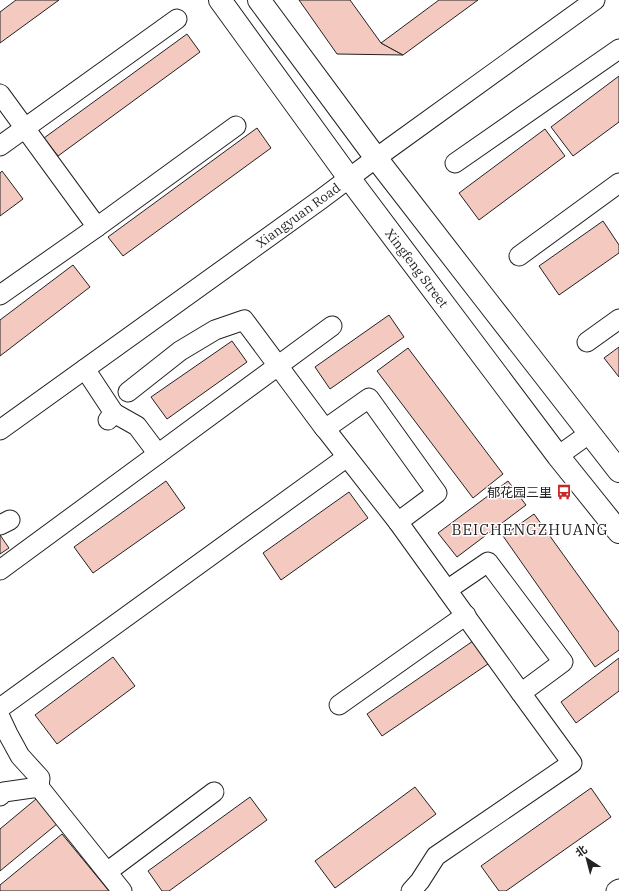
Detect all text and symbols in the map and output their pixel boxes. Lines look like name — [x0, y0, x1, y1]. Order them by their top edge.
street label: Xiangyuan Road — [253, 179, 344, 252]
street label: Xingfeng Street — [381, 225, 452, 311]
bus stop icon: 郁花园三里 — [555, 483, 573, 501]
place label: 郁花园三里 — [487, 484, 552, 501]
district label: BEICHENGZHUANG — [451, 520, 609, 539]
north arrow — [567, 839, 607, 879]
text: 北 — [573, 842, 590, 860]

